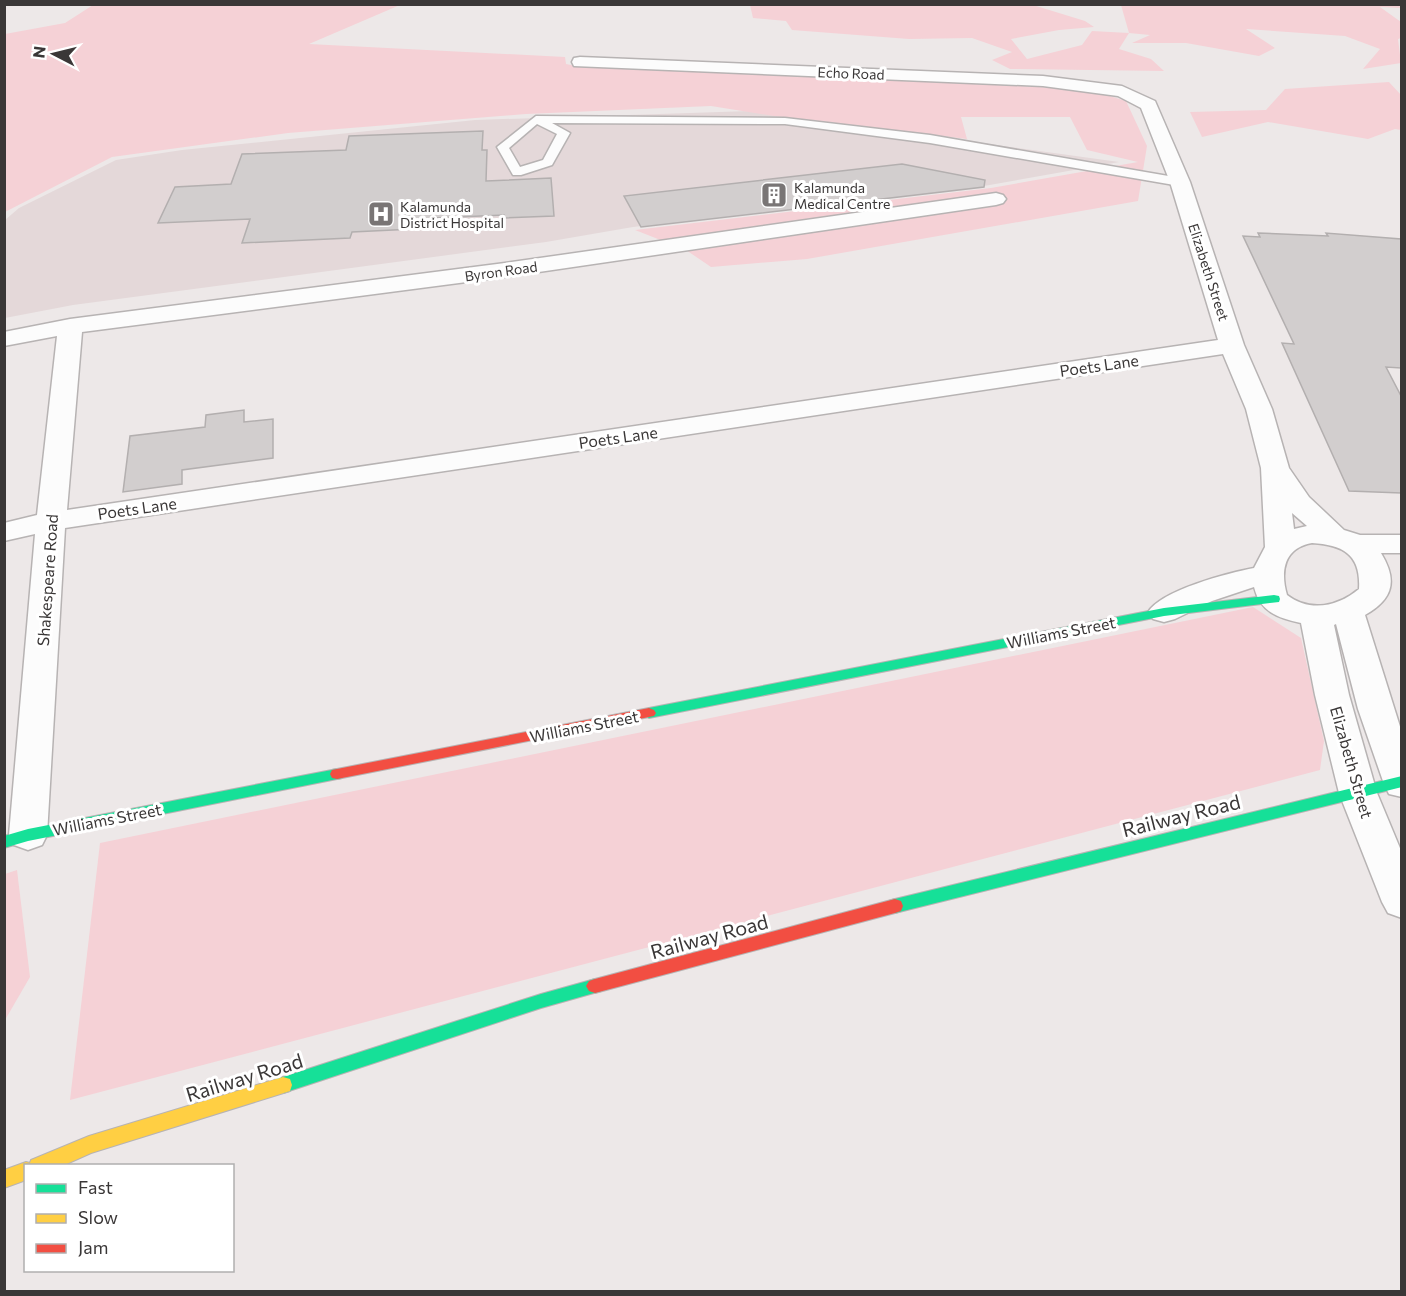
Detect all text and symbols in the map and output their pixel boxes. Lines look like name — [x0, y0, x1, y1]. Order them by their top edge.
north arrow — [24, 24, 84, 84]
text: N — [28, 45, 49, 59]
street label: Echo Road — [817, 63, 885, 83]
place label: Kalamunda Medical Centre — [794, 179, 890, 212]
building icon: Kalamunda Medical Centre — [759, 180, 789, 210]
place label: Kalamunda District Hospital — [400, 198, 504, 231]
hospital icon: Kalamunda District Hospital — [366, 199, 396, 229]
street label: Elizabeth Street — [1185, 221, 1233, 323]
street label: Byron Road — [464, 257, 538, 285]
street label: Poets Lane — [1058, 350, 1140, 380]
street label: Poets Lane — [577, 422, 659, 452]
street label: Poets Lane — [96, 493, 178, 523]
street label: Shakespeare Road — [33, 513, 61, 647]
street label: Williams Street — [1005, 612, 1118, 652]
street label: Elizabeth Street — [1327, 704, 1377, 821]
street label: Williams Street — [528, 706, 641, 746]
street label: Railway Road — [1119, 789, 1243, 841]
street label: Williams Street — [51, 799, 164, 839]
street label: Railway Road — [647, 909, 771, 963]
street label: Railway Road — [183, 1048, 305, 1106]
legend — [24, 1164, 234, 1272]
text: Fast — [78, 1176, 113, 1198]
text: Slow — [78, 1206, 118, 1228]
text: Jam — [78, 1236, 108, 1258]

